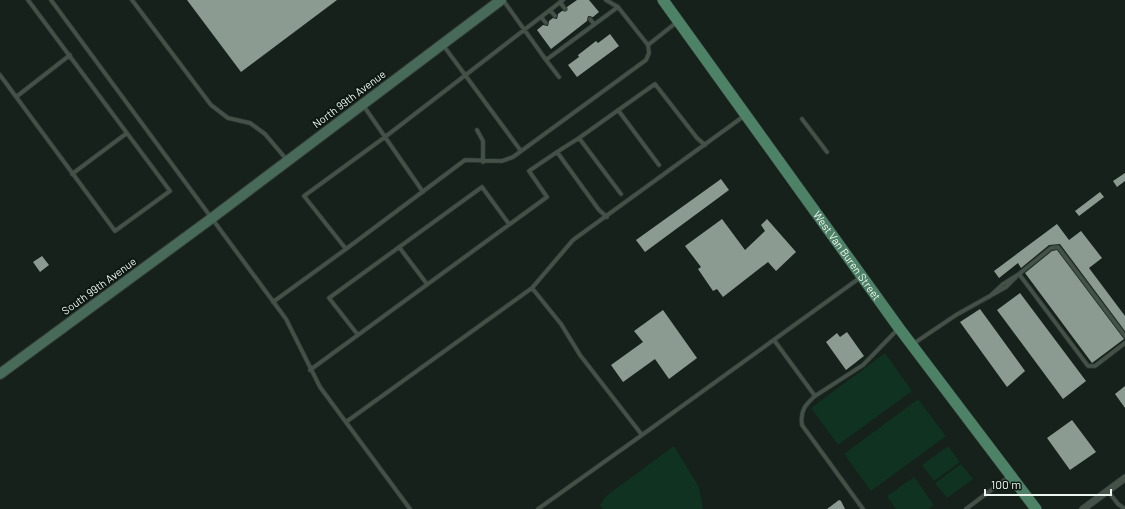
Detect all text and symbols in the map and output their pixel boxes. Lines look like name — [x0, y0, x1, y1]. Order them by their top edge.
street label: North 99th Avenue — [310, 67, 388, 130]
street label: West Van Buren Street — [811, 208, 884, 303]
street label: South 99th Avenue — [59, 254, 139, 317]
scale bar — [985, 471, 1111, 497]
text: 100 m — [991, 477, 1021, 491]

